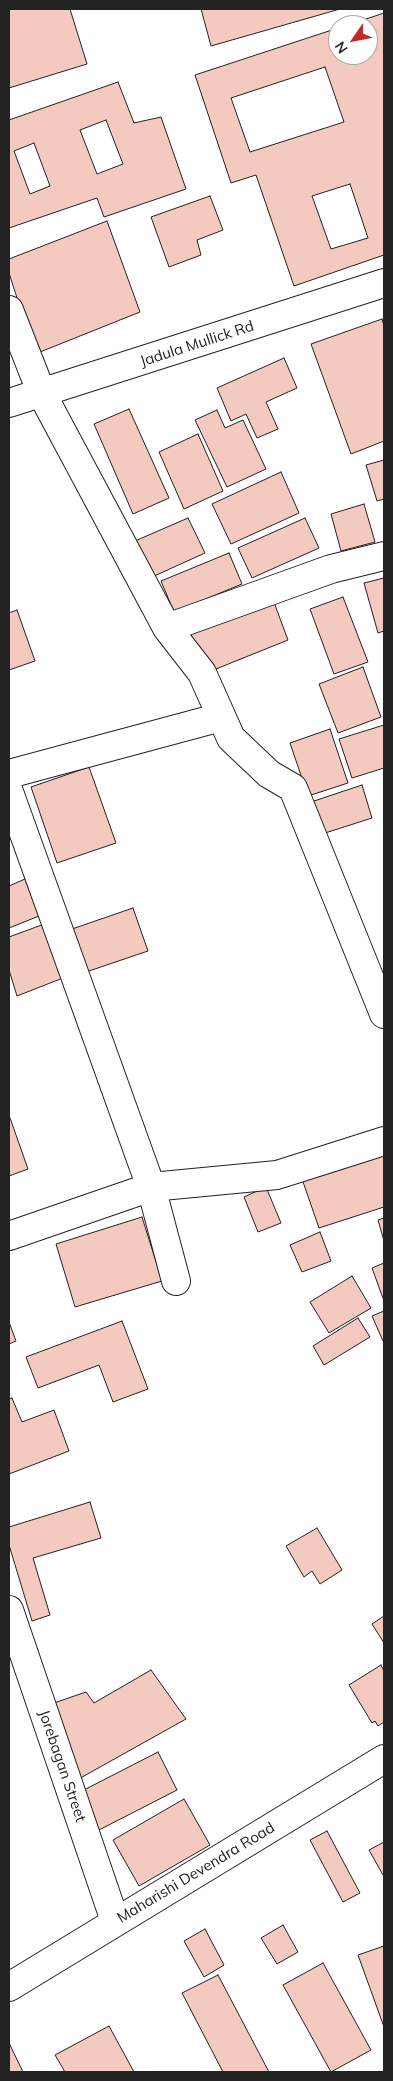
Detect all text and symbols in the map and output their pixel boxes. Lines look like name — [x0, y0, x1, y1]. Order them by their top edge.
north arrow — [328, 15, 378, 65]
text: N — [331, 38, 352, 57]
street label: Jadula Mullick Rd — [138, 317, 256, 371]
street label: Jorebagan Street — [34, 1708, 90, 1824]
street label: Maharishi Devendra Road — [114, 1819, 278, 1927]

